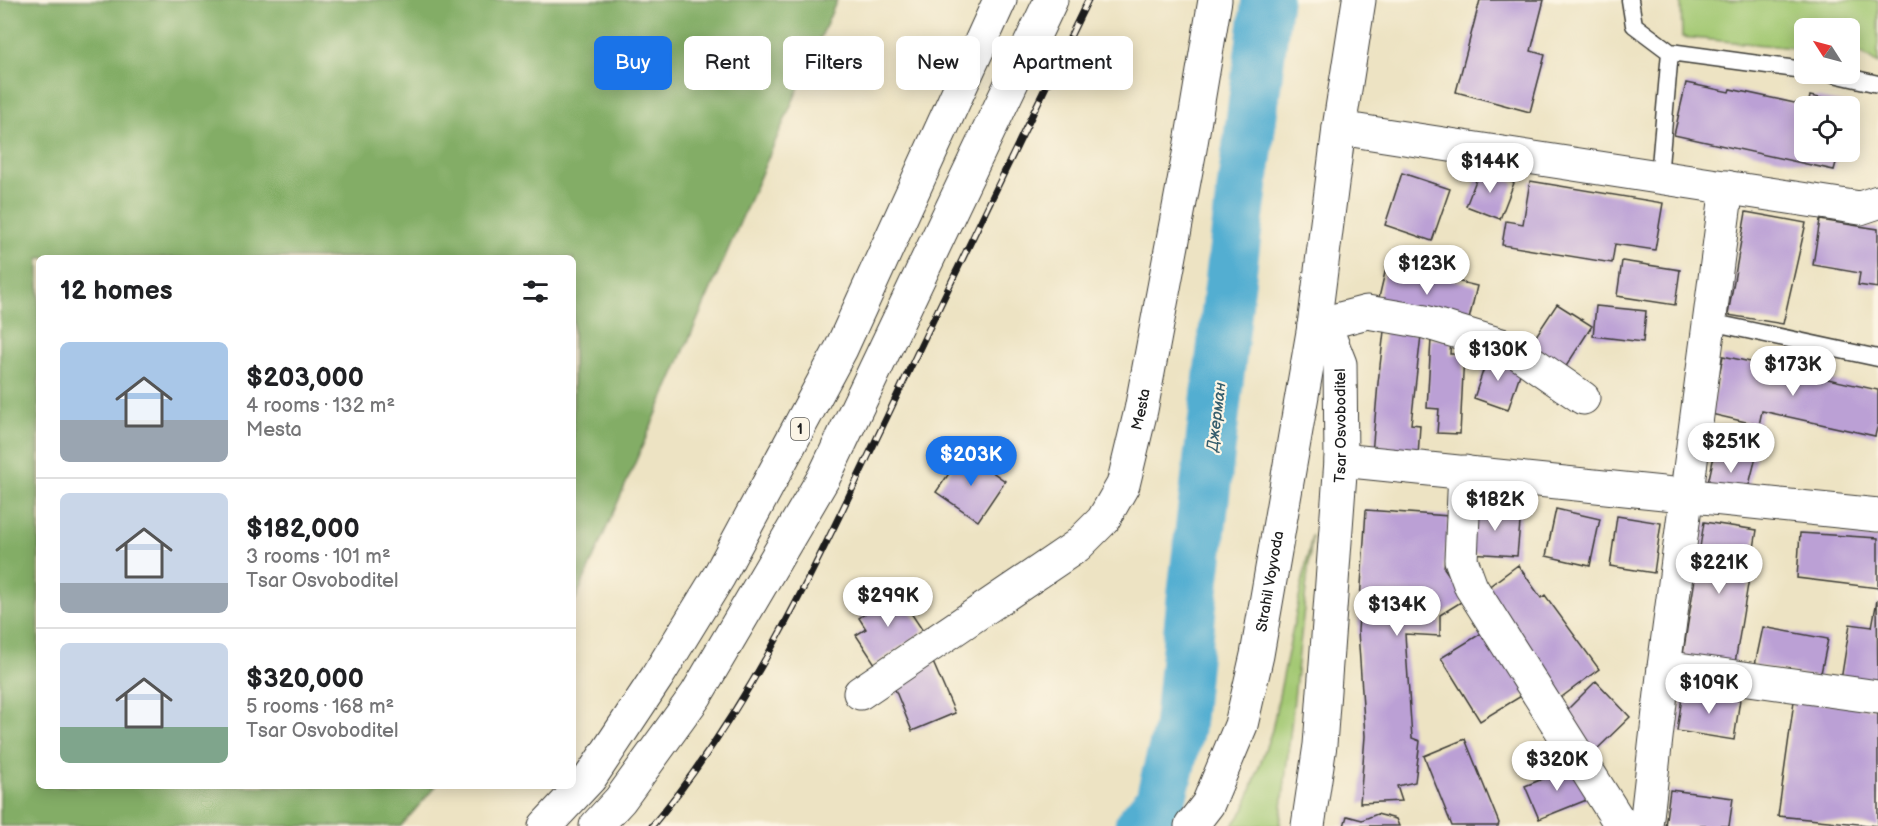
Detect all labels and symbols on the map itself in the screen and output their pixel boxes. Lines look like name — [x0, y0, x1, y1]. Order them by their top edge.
north arrow — [1794, 18, 1860, 84]
pin: $144K — [1448, 143, 1532, 194]
pin: $123K — [1385, 245, 1469, 296]
pin: $130K — [1456, 331, 1540, 382]
pin: $173K — [1751, 346, 1835, 397]
street label: Tsar Osvoboditel — [1330, 368, 1351, 484]
water label: Джерман — [1203, 381, 1231, 454]
street label: Mesta — [1127, 387, 1154, 432]
road number: 1 — [791, 418, 809, 440]
pin: $251K — [1689, 423, 1773, 474]
pin: $203K — [929, 436, 1013, 487]
pin: $182K — [1453, 481, 1537, 532]
street label: Strahil Voyvoda — [1252, 529, 1288, 633]
pin: $221K — [1677, 544, 1761, 595]
pin: $299K — [846, 577, 930, 628]
pin: $134K — [1355, 586, 1439, 637]
pin: $109K — [1667, 664, 1751, 715]
pin: $320K — [1515, 741, 1599, 792]

